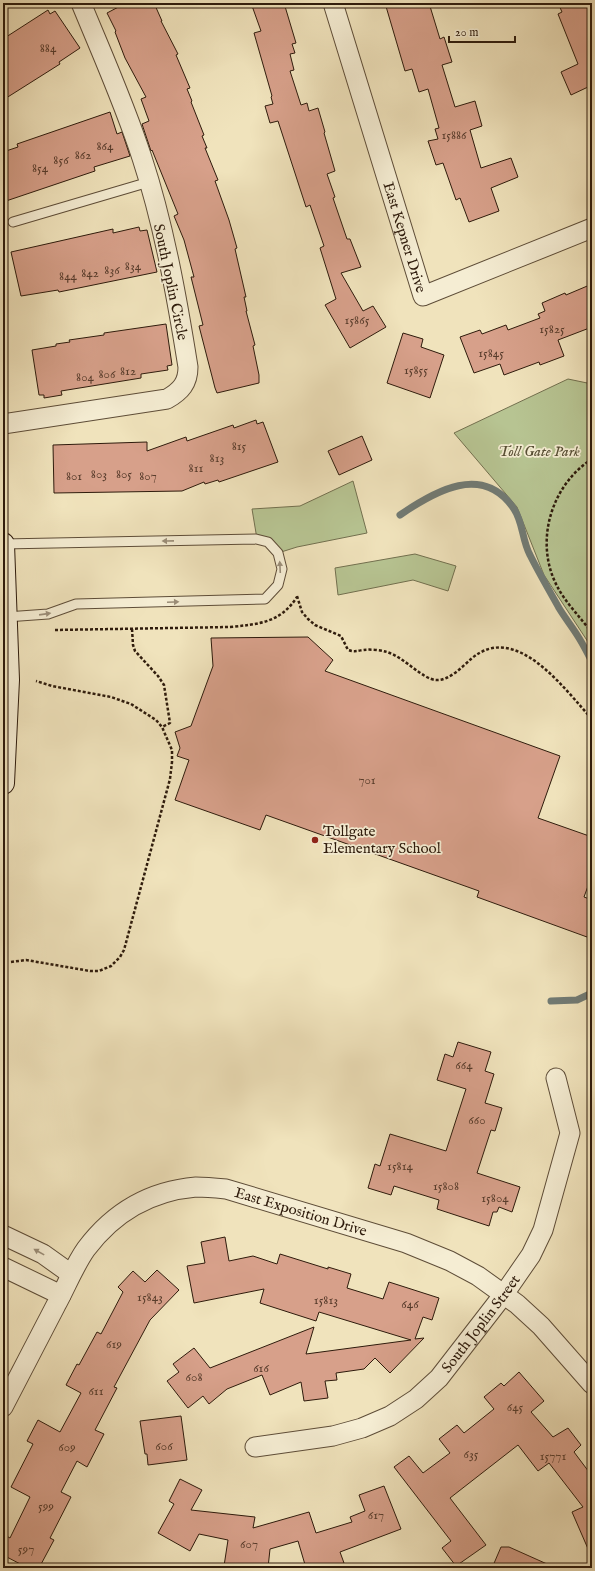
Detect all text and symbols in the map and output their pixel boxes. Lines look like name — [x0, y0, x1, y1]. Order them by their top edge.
scale bar — [449, 18, 515, 44]
text: 20 m — [455, 25, 478, 40]
house number: 884 — [40, 40, 57, 57]
house number: 15886 — [441, 127, 467, 144]
house number: 864 — [97, 138, 114, 155]
house number: 862 — [75, 147, 91, 164]
house number: 856 — [53, 152, 69, 169]
house number: 854 — [32, 160, 49, 177]
street label: East Kepner Drive — [378, 180, 430, 295]
street label: South Joplin Circle — [149, 222, 192, 342]
house number: 834 — [125, 258, 142, 275]
house number: 836 — [104, 262, 120, 279]
house number: 842 — [81, 265, 99, 282]
house number: 844 — [59, 268, 78, 285]
house number: 15865 — [345, 312, 370, 329]
house number: 15825 — [539, 321, 565, 338]
house number: 15845 — [478, 345, 504, 362]
house number: 15855 — [404, 362, 428, 379]
house number: 812 — [120, 363, 136, 380]
house number: 806 — [99, 366, 116, 383]
house number: 804 — [76, 369, 95, 386]
house number: 815 — [232, 438, 247, 455]
park label: Toll Gate Park — [498, 442, 580, 461]
house number: 813 — [210, 450, 225, 467]
house number: 811 — [189, 460, 204, 477]
house number: 803 — [91, 466, 107, 483]
house number: 805 — [116, 466, 132, 483]
house number: 801 — [66, 468, 82, 485]
house number: 807 — [139, 468, 157, 485]
one-way arrow — [161, 538, 174, 544]
one-way arrow — [277, 561, 284, 573]
one-way arrow — [167, 599, 180, 605]
one-way arrow — [39, 611, 51, 617]
house number: 701 — [358, 772, 376, 789]
place label: Tollgate Elementary School — [323, 822, 442, 858]
marker: Tollgate Elementary School — [310, 835, 320, 845]
house number: 664 — [455, 1057, 473, 1074]
house number: 660 — [468, 1112, 486, 1129]
house number: 15814 — [387, 1158, 414, 1175]
house number: 15808 — [433, 1178, 459, 1195]
street label: East Exposition Drive — [232, 1183, 369, 1241]
house number: 15804 — [481, 1190, 509, 1207]
one-way arrow — [33, 1249, 45, 1256]
street label: South Joplin Street — [438, 1271, 524, 1377]
house number: 15843 — [137, 1289, 163, 1306]
house number: 15813 — [314, 1292, 338, 1309]
house number: 646 — [401, 1296, 419, 1313]
house number: 619 — [106, 1336, 122, 1353]
house number: 616 — [253, 1360, 269, 1377]
house number: 608 — [186, 1369, 202, 1386]
house number: 611 — [88, 1383, 104, 1400]
house number: 645 — [507, 1399, 524, 1416]
house number: 606 — [155, 1438, 173, 1455]
house number: 609 — [58, 1439, 76, 1456]
house number: 635 — [463, 1446, 479, 1463]
house number: 15771 — [540, 1448, 566, 1465]
house number: 599 — [38, 1498, 54, 1515]
house number: 617 — [368, 1507, 384, 1524]
house number: 607 — [240, 1536, 258, 1553]
house number: 597 — [18, 1541, 34, 1558]

